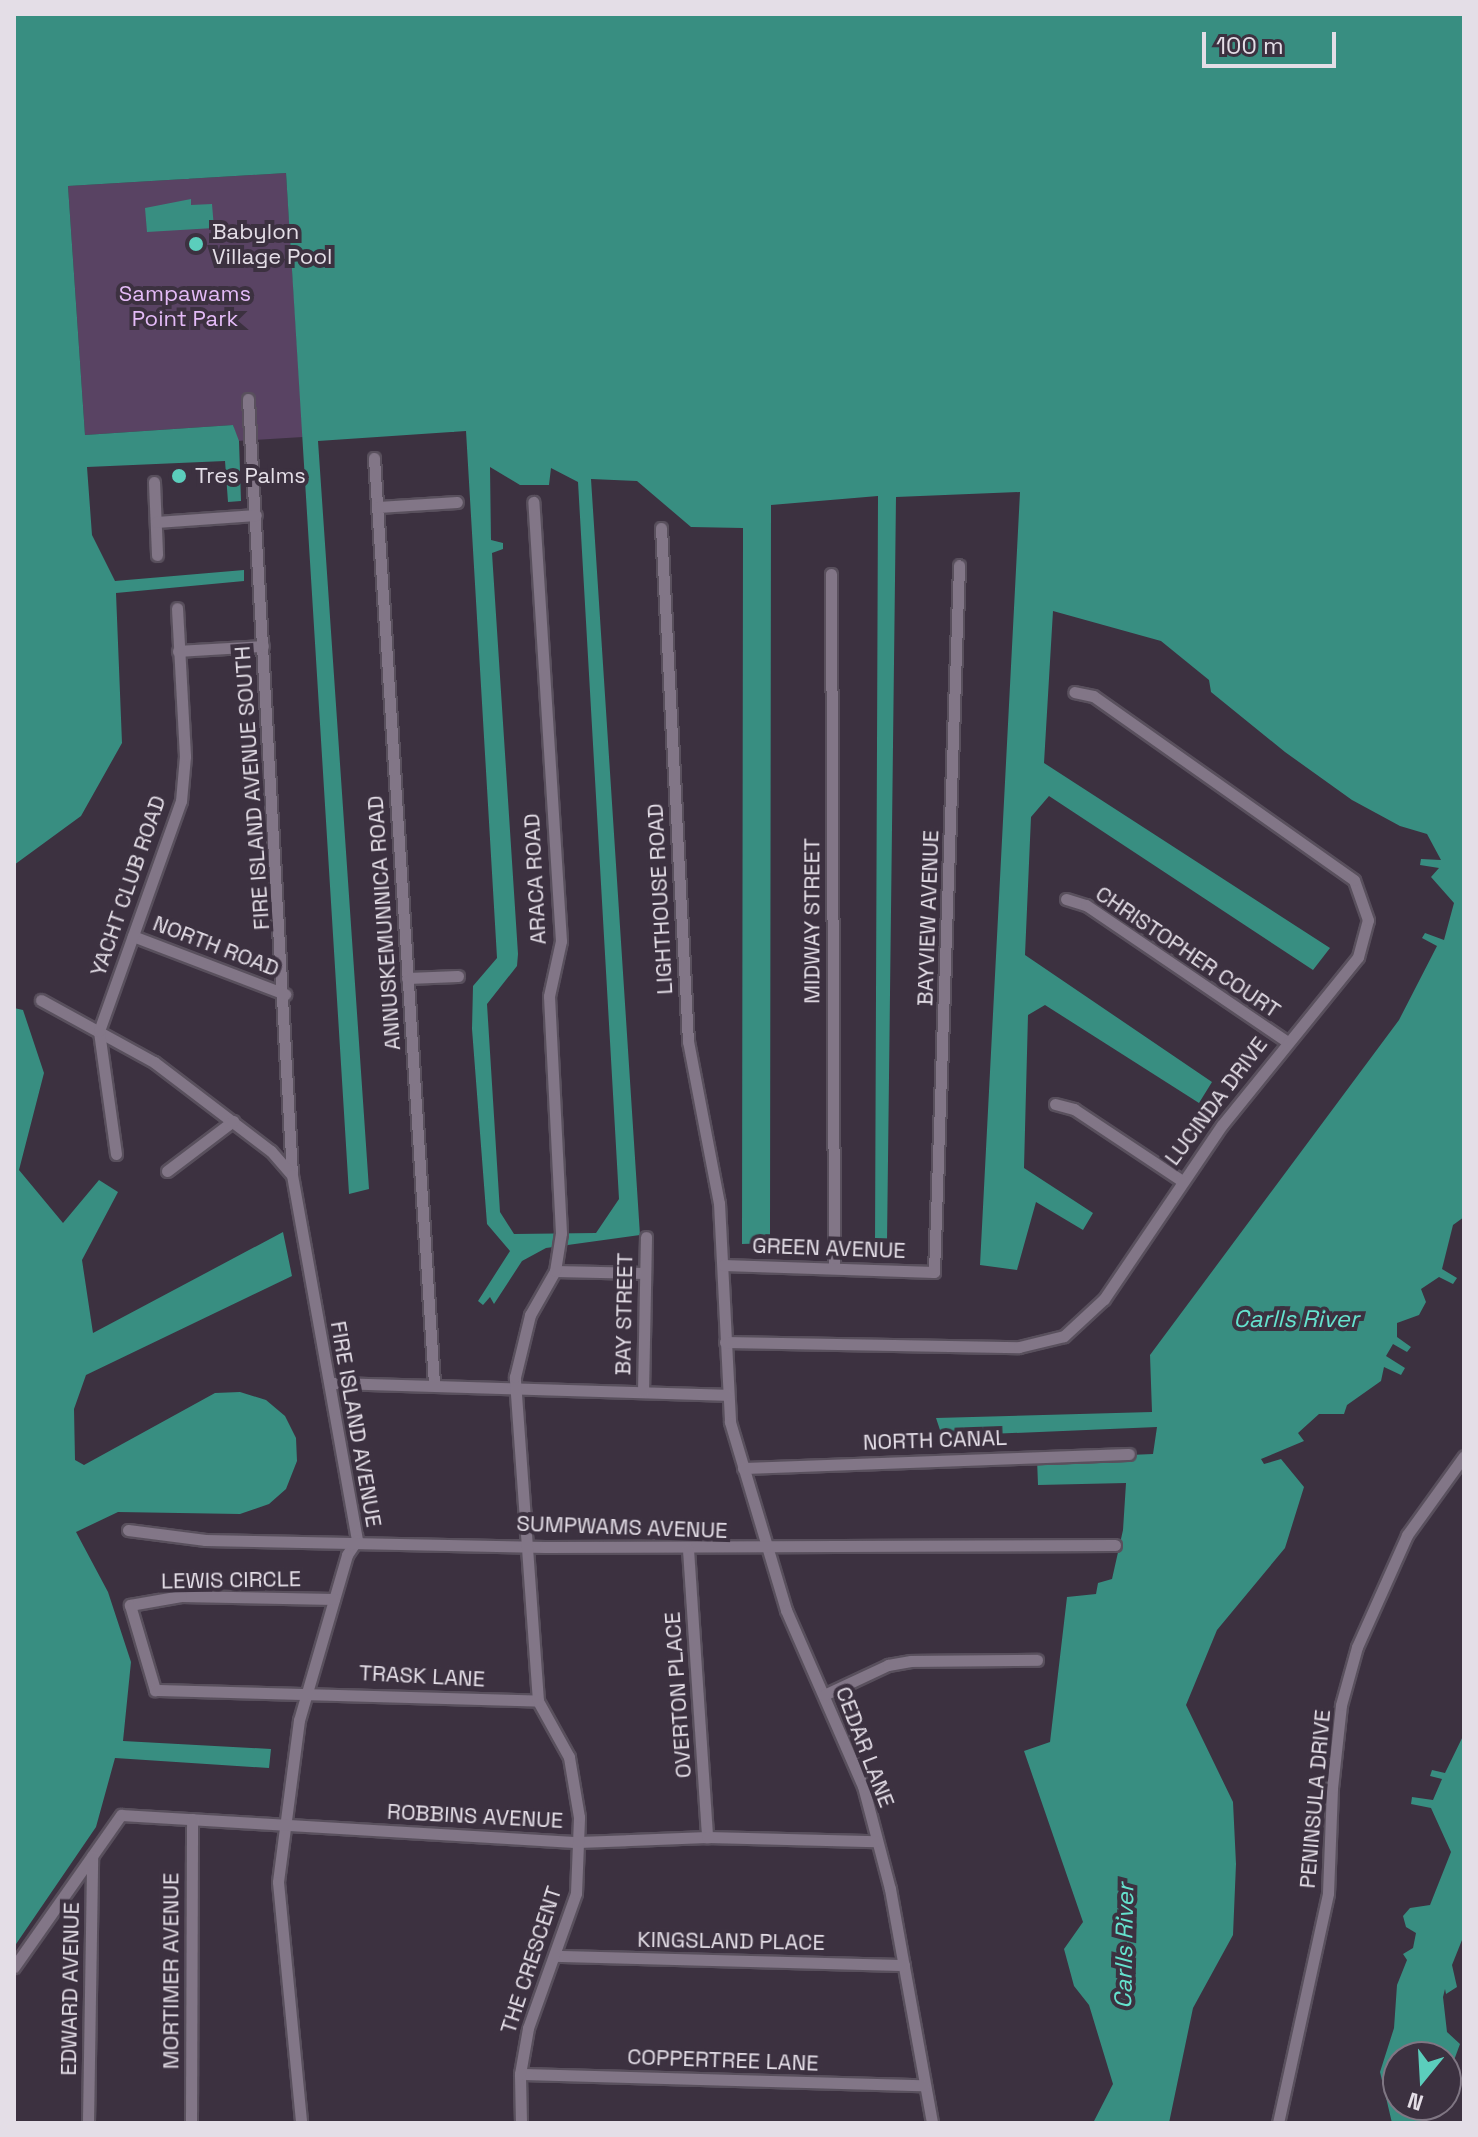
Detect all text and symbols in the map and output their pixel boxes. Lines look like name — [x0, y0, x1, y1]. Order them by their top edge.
scale bar — [1206, 16, 1340, 66]
text: 100 m — [1216, 30, 1284, 61]
place label: Babylon Village Pool — [212, 218, 332, 270]
marker: Babylon Village Pool — [187, 235, 205, 253]
park label: Sampawams Point Park — [119, 280, 251, 332]
place label: Tres Palms — [195, 463, 306, 489]
marker: Tres Palms — [170, 467, 188, 485]
street label: FIRE ISLAND AVENUE SOUTH — [229, 645, 275, 931]
street label: YACHT CLUB ROAD — [85, 792, 171, 980]
street label: ANNUSKEMUNNICA ROAD — [362, 795, 406, 1051]
street label: LIGHTHOUSE ROAD — [642, 803, 678, 995]
street label: ARACA ROAD — [518, 813, 552, 945]
street label: BAYVIEW AVENUE — [912, 829, 944, 1007]
street label: MIDWAY STREET — [799, 838, 825, 1004]
street label: CHRISTOPHER COURT — [1091, 880, 1285, 1024]
street label: NORTH ROAD — [149, 910, 283, 982]
street label: LUCINDA DRIVE — [1159, 1031, 1273, 1171]
street label: GREEN AVENUE — [752, 1232, 906, 1264]
street label: BAY STREET — [610, 1252, 638, 1376]
water label: Carlls River — [1233, 1305, 1359, 1333]
street label: FIRE ISLAND AVENUE — [325, 1319, 387, 1529]
street label: NORTH CANAL — [862, 1424, 1008, 1456]
street label: SUMPWAMS AVENUE — [516, 1510, 728, 1544]
street label: LEWIS CIRCLE — [161, 1566, 301, 1594]
street label: OVERTON PLACE — [659, 1611, 697, 1779]
street label: TRASK LANE — [358, 1660, 486, 1692]
street label: CEDAR LANE — [830, 1683, 900, 1811]
street label: PENINSULA DRIVE — [1294, 1708, 1336, 1890]
street label: ROBBINS AVENUE — [386, 1798, 564, 1834]
street label: MORTIMER AVENUE — [158, 1872, 184, 2070]
street label: THE CRESCENT — [495, 1883, 567, 2037]
water label: Carlls River — [1109, 1883, 1139, 2009]
street label: EDWARD AVENUE — [55, 1902, 85, 2076]
street label: KINGSLAND PLACE — [637, 1926, 825, 1956]
north arrow — [1382, 2041, 1462, 2121]
street label: COPPERTREE LANE — [627, 2043, 819, 2077]
text: N — [1404, 2086, 1427, 2118]

